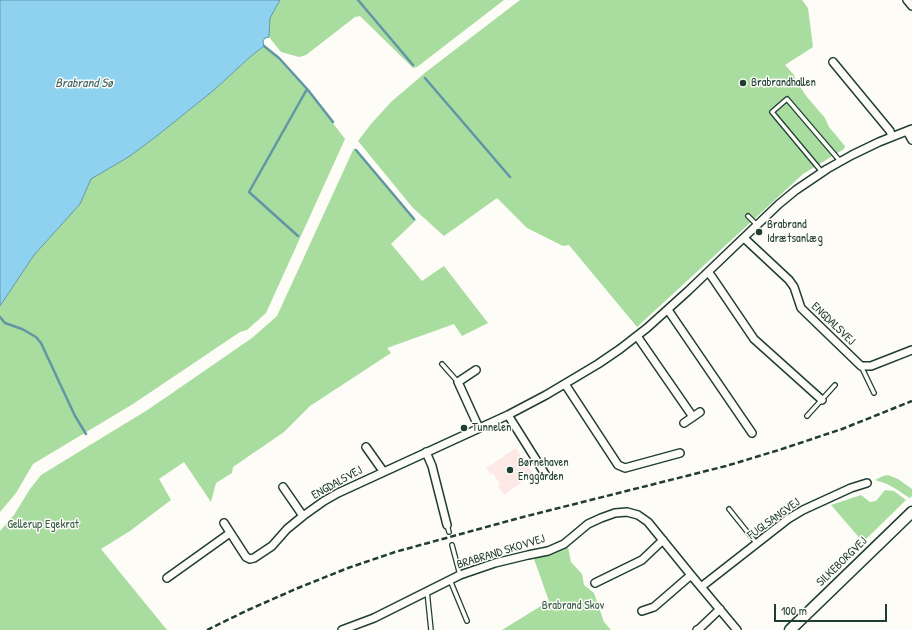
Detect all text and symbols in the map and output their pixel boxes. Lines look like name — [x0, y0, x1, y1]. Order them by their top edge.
water label: Brabrand Sø — [55, 76, 113, 92]
place label: Brabrandhallen — [751, 76, 816, 90]
marker: Brabrandhallen — [738, 78, 748, 88]
place label: Brabrand Idrætsanlæg — [767, 218, 823, 246]
marker: Brabrand Idrætsanlæg — [754, 227, 764, 237]
street label: ENGDALSVEJ — [808, 300, 858, 348]
place label: Tunnelen — [472, 421, 511, 435]
marker: Tunnelen — [459, 423, 469, 433]
place label: Børnehaven Enggården — [518, 456, 569, 484]
street label: ENGDALSVEJ — [309, 463, 365, 503]
marker: Børnehaven Enggården — [505, 465, 515, 475]
street label: FUGLSANGVEJ — [745, 495, 803, 543]
park label: Gellerup Egekrat — [7, 518, 79, 532]
street label: BRABRAND SKOVVEJ — [455, 532, 547, 572]
street label: SILKEBORGVEJ — [814, 534, 870, 590]
scale bar — [776, 596, 889, 622]
park label: Brabrand Skov — [542, 599, 604, 613]
text: 100 m — [781, 602, 807, 619]

